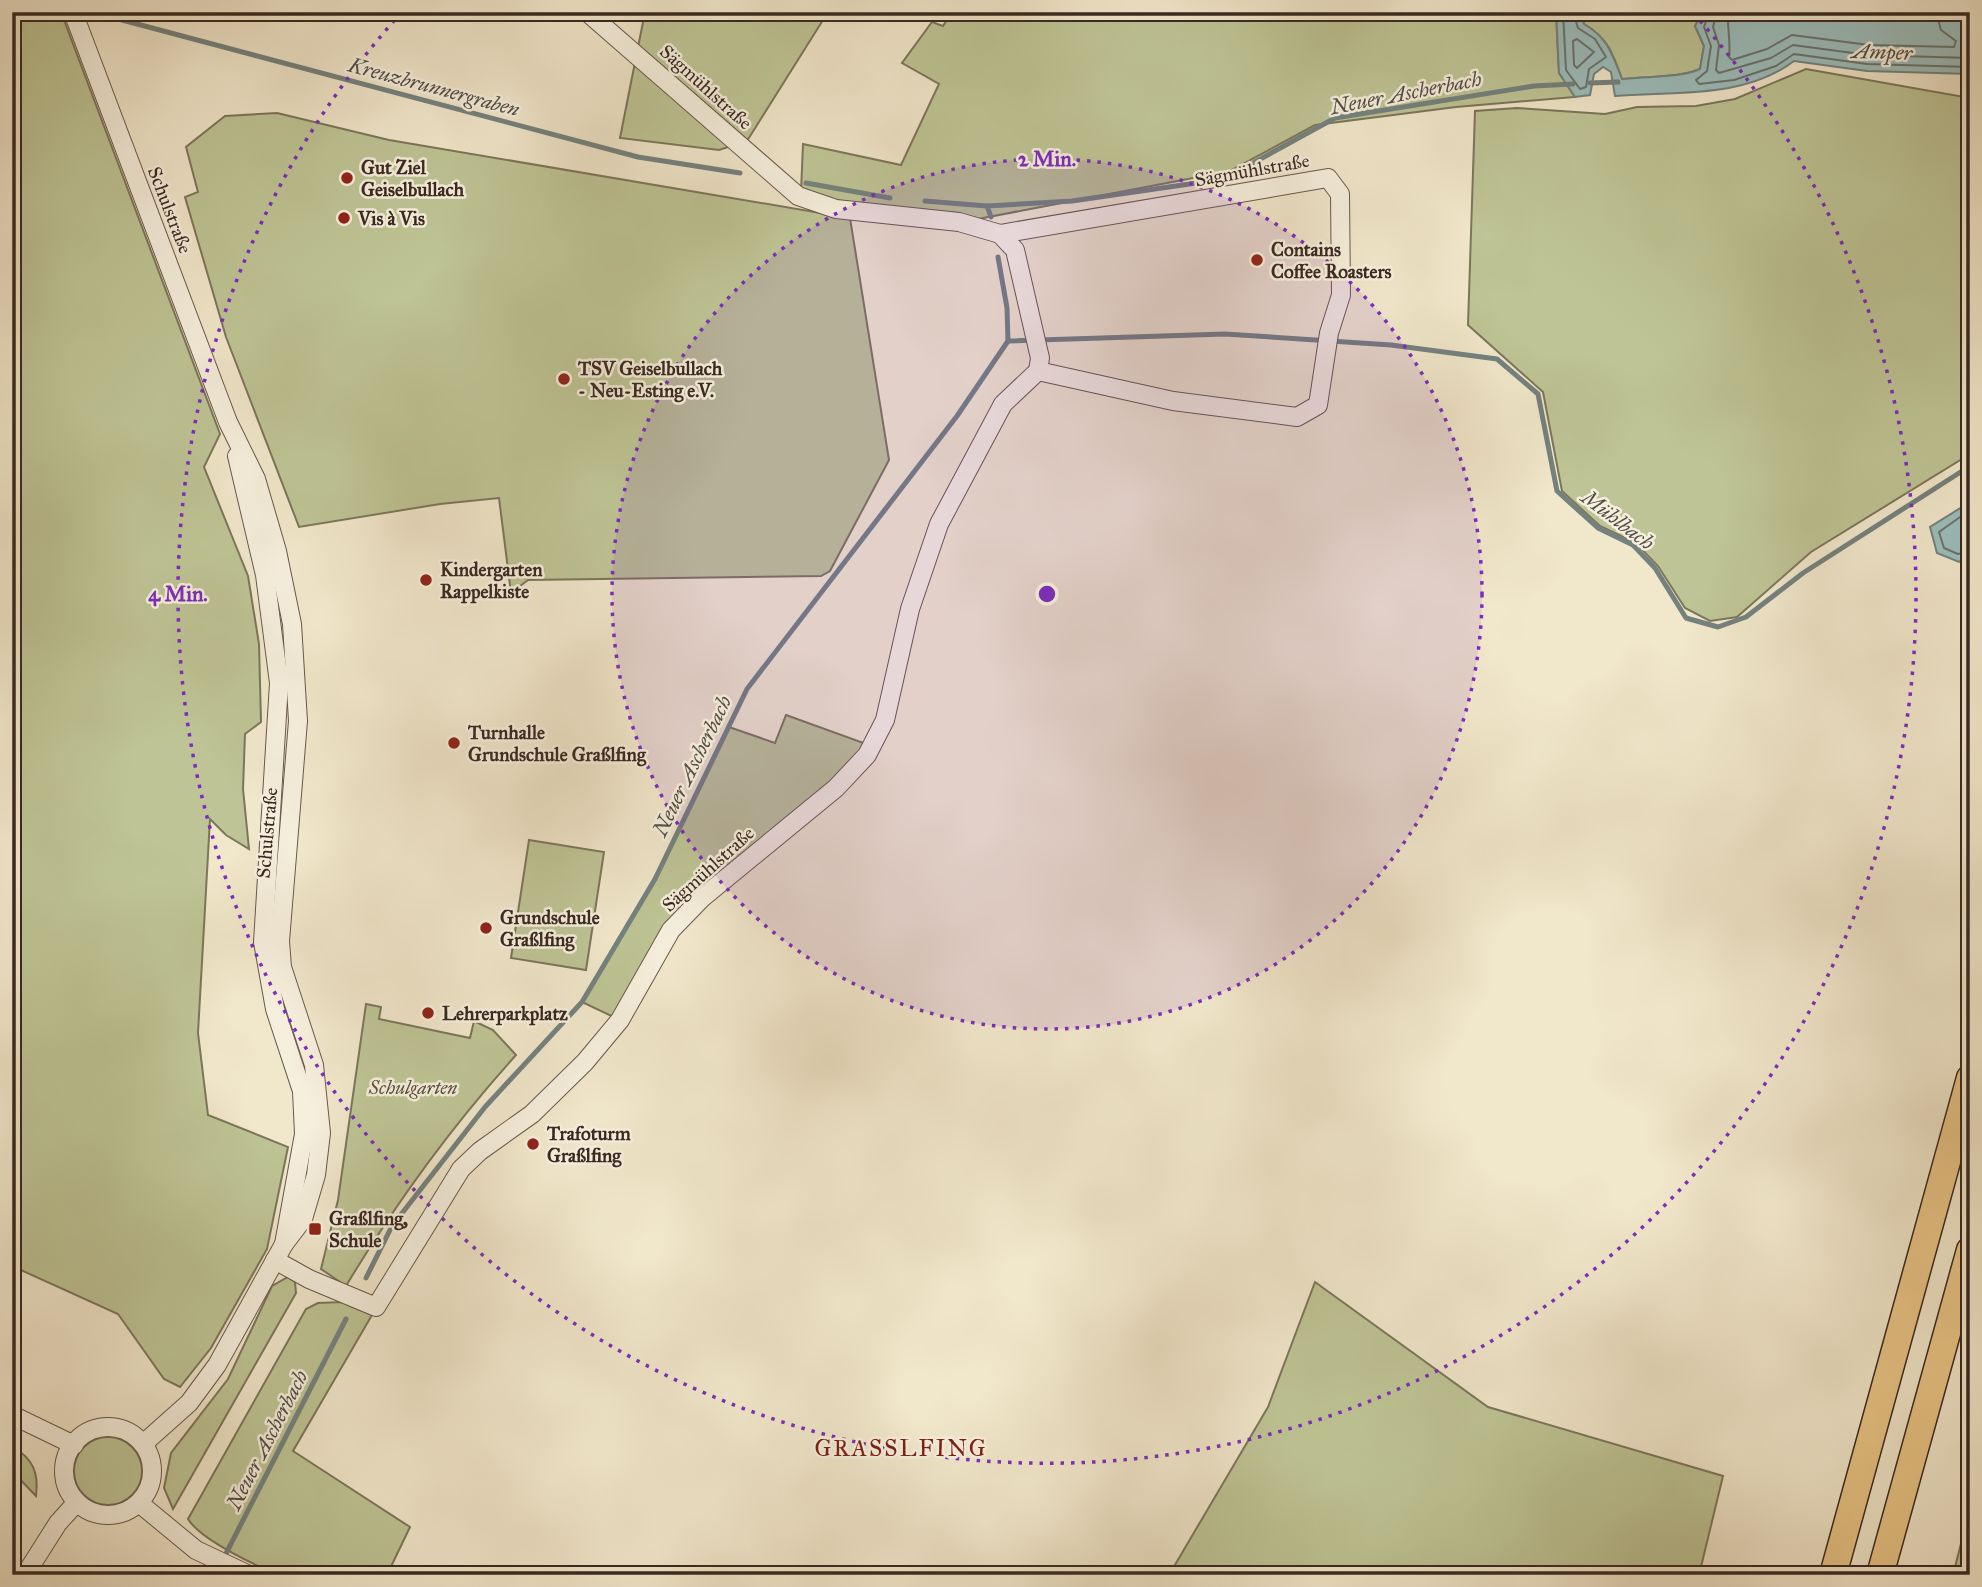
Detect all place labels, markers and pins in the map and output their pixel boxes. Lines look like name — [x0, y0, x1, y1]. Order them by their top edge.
place label: Gut Ziel Geiselbullach — [361, 156, 465, 201]
marker: Gut Ziel Geiselbullach — [339, 170, 355, 186]
place label: Vis à Vis — [357, 207, 425, 230]
marker: Vis à Vis — [336, 210, 352, 226]
place label: Contains Coffee Roasters — [1271, 238, 1392, 283]
marker: Contains Coffee Roasters — [1249, 252, 1265, 268]
place label: TSV Geiselbullach - Neu-Esting e.V. — [577, 357, 723, 403]
marker: TSV Geiselbullach - Neu-Esting e.V. — [556, 371, 572, 387]
place label: Kindergarten Rappelkiste — [440, 558, 543, 604]
marker: Kindergarten Rappelkiste — [418, 572, 434, 588]
centre of rings — [1035, 582, 1059, 606]
place label: Turnhalle Grundschule Graßlfing — [467, 721, 647, 767]
marker: Turnhalle Grundschule Graßlfing — [446, 735, 462, 751]
place label: Grundschule Graßlfing — [500, 906, 600, 952]
marker: Grundschule Graßlfing — [478, 920, 494, 936]
place label: Lehrerparkplatz — [442, 1002, 568, 1026]
marker: Lehrerparkplatz — [420, 1005, 436, 1021]
place label: Trafoturm Graßlfing — [546, 1122, 631, 1168]
marker: Trafoturm Graßlfing — [525, 1136, 541, 1152]
place label: Graßlfing, Schule — [329, 1207, 408, 1252]
marker: Graßlfing, Schule — [307, 1221, 323, 1237]

